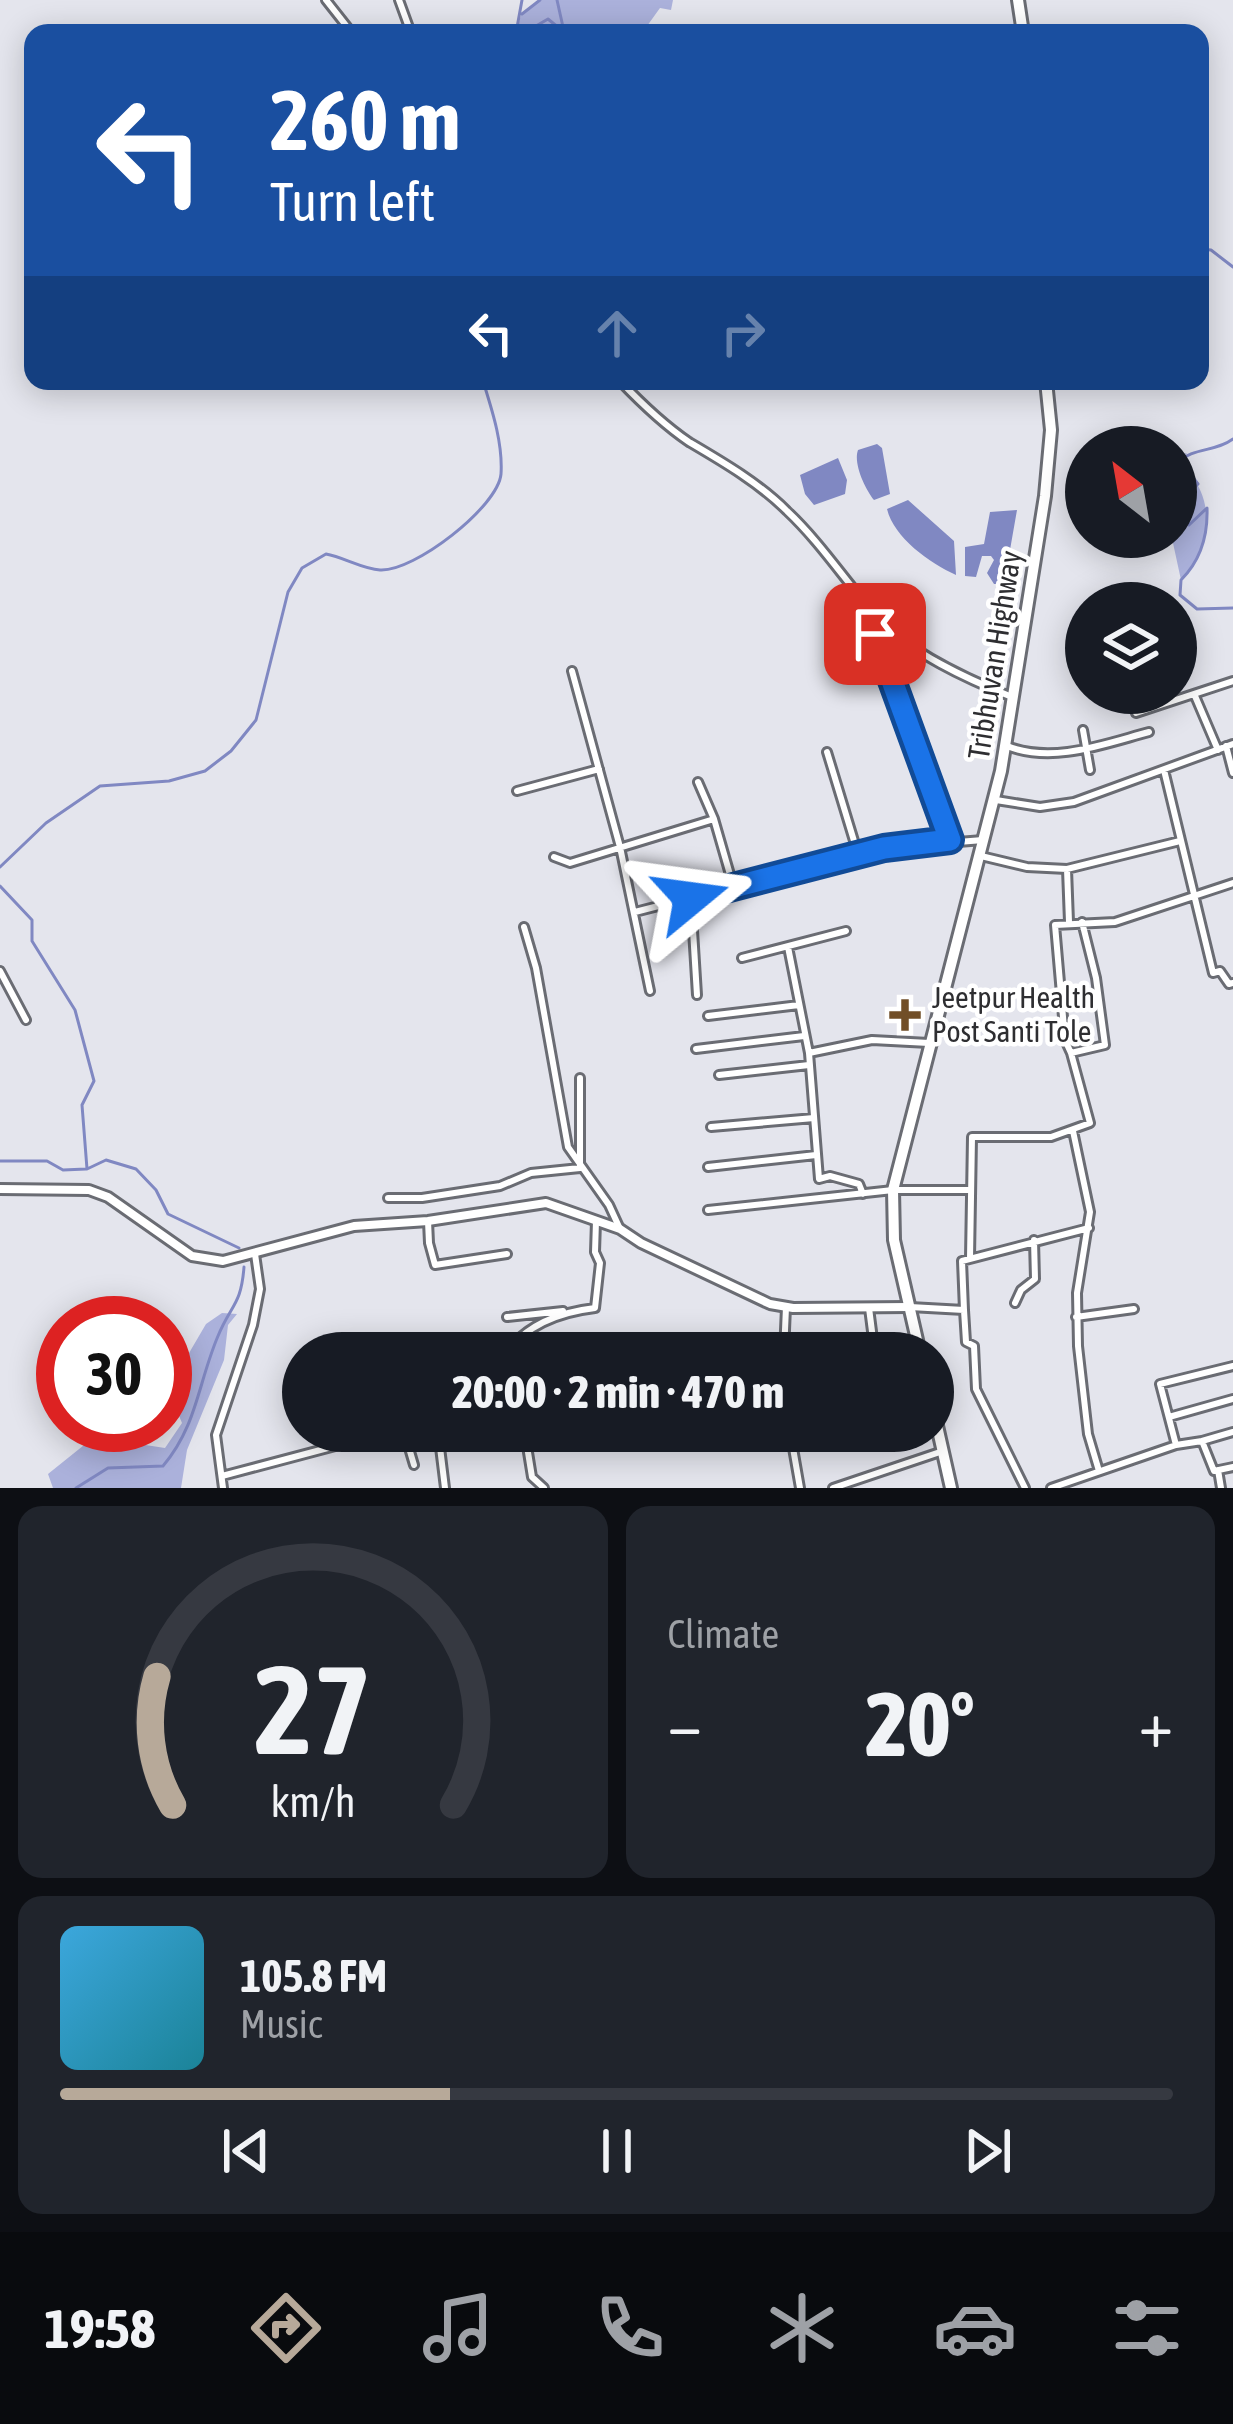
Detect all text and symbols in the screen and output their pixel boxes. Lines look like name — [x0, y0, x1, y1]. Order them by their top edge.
icon: left — [72, 72, 228, 228]
text: 260 m — [270, 72, 460, 168]
text: Turn left — [270, 171, 435, 232]
icon: left — [458, 300, 524, 366]
icon: ahead — [584, 300, 650, 366]
icon: right — [710, 300, 776, 366]
north arrow — [1065, 426, 1197, 558]
map controls — [1065, 426, 1197, 714]
street label: Tribhuvan Highway — [961, 548, 1027, 762]
button: layers — [1065, 582, 1197, 714]
pin — [824, 583, 926, 685]
icon: arrive — [842, 601, 908, 667]
position arrow — [628, 835, 754, 961]
place label: Jeetpur Health Post Santi Tole — [932, 980, 1095, 1048]
marker: Jeetpur Health Post Santi Tole — [889, 999, 921, 1031]
speed limit sign: 30 — [36, 1296, 192, 1452]
text: 20:00 · 2 min · 470 m — [452, 1366, 784, 1418]
text: Climate — [668, 1612, 779, 1656]
text: 27 — [254, 1637, 371, 1780]
text: 20° — [866, 1672, 975, 1775]
text: − — [668, 1685, 702, 1761]
text: + — [1139, 1685, 1173, 1761]
text: km/h — [270, 1777, 355, 1826]
text: 105.8 FM — [240, 1950, 387, 2002]
text: Music — [240, 2002, 322, 2046]
icon: previous — [213, 2118, 279, 2184]
icon: pause — [584, 2118, 650, 2184]
icon: next — [955, 2118, 1021, 2184]
icon: directions — [244, 2286, 328, 2370]
icon: music — [416, 2286, 500, 2370]
icon: phone — [588, 2286, 672, 2370]
icon: climate — [760, 2286, 844, 2370]
icon: car — [933, 2286, 1017, 2370]
icon: filters — [1105, 2286, 1189, 2370]
text: 19:58 — [44, 2298, 155, 2359]

